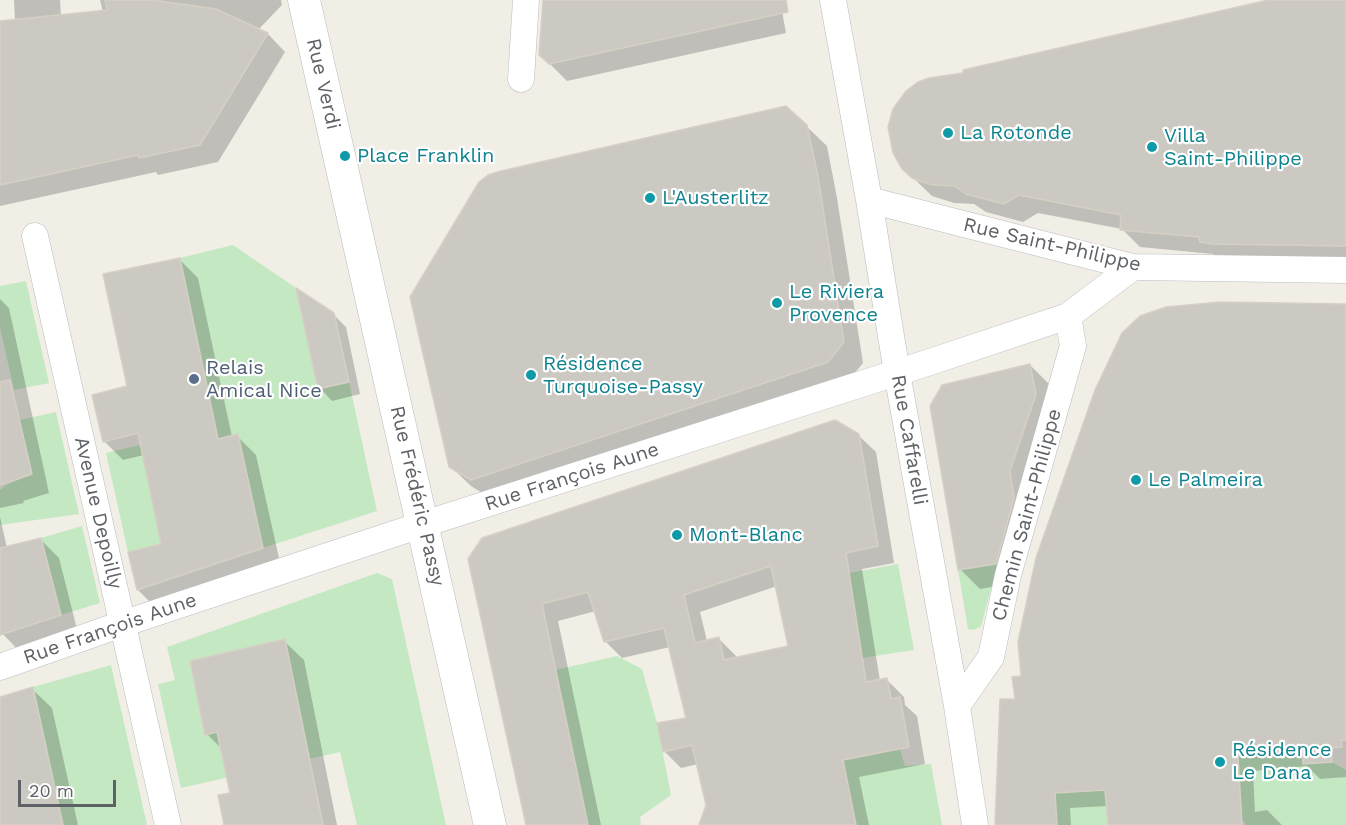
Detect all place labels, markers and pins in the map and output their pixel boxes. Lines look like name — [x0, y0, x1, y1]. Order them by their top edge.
place label: La Rotonde — [960, 121, 1072, 145]
place label: Villa Saint-Philippe — [1164, 124, 1302, 171]
marker: La Rotonde — [941, 126, 955, 140]
marker: Villa Saint-Philippe — [1145, 140, 1159, 154]
place label: Place Franklin — [357, 144, 494, 168]
marker: Place Franklin — [338, 149, 352, 163]
place label: L'Austerlitz — [662, 186, 769, 210]
marker: L'Austerlitz — [643, 191, 657, 205]
place label: Le Riviera Provence — [789, 280, 884, 327]
marker: Le Riviera Provence — [770, 296, 784, 310]
place label: Résidence Turquoise-Passy — [543, 352, 703, 399]
place label: Relais Amical Nice — [206, 356, 322, 403]
marker: Résidence Turquoise-Passy — [524, 368, 538, 382]
marker: Relais Amical Nice — [187, 372, 201, 386]
place label: Le Palmeira — [1148, 468, 1263, 492]
marker: Le Palmeira — [1129, 473, 1143, 487]
place label: Mont-Blanc — [689, 523, 803, 547]
marker: Mont-Blanc — [670, 528, 684, 542]
place label: Résidence Le Dana — [1232, 738, 1332, 785]
marker: Résidence Le Dana — [1213, 755, 1227, 769]

